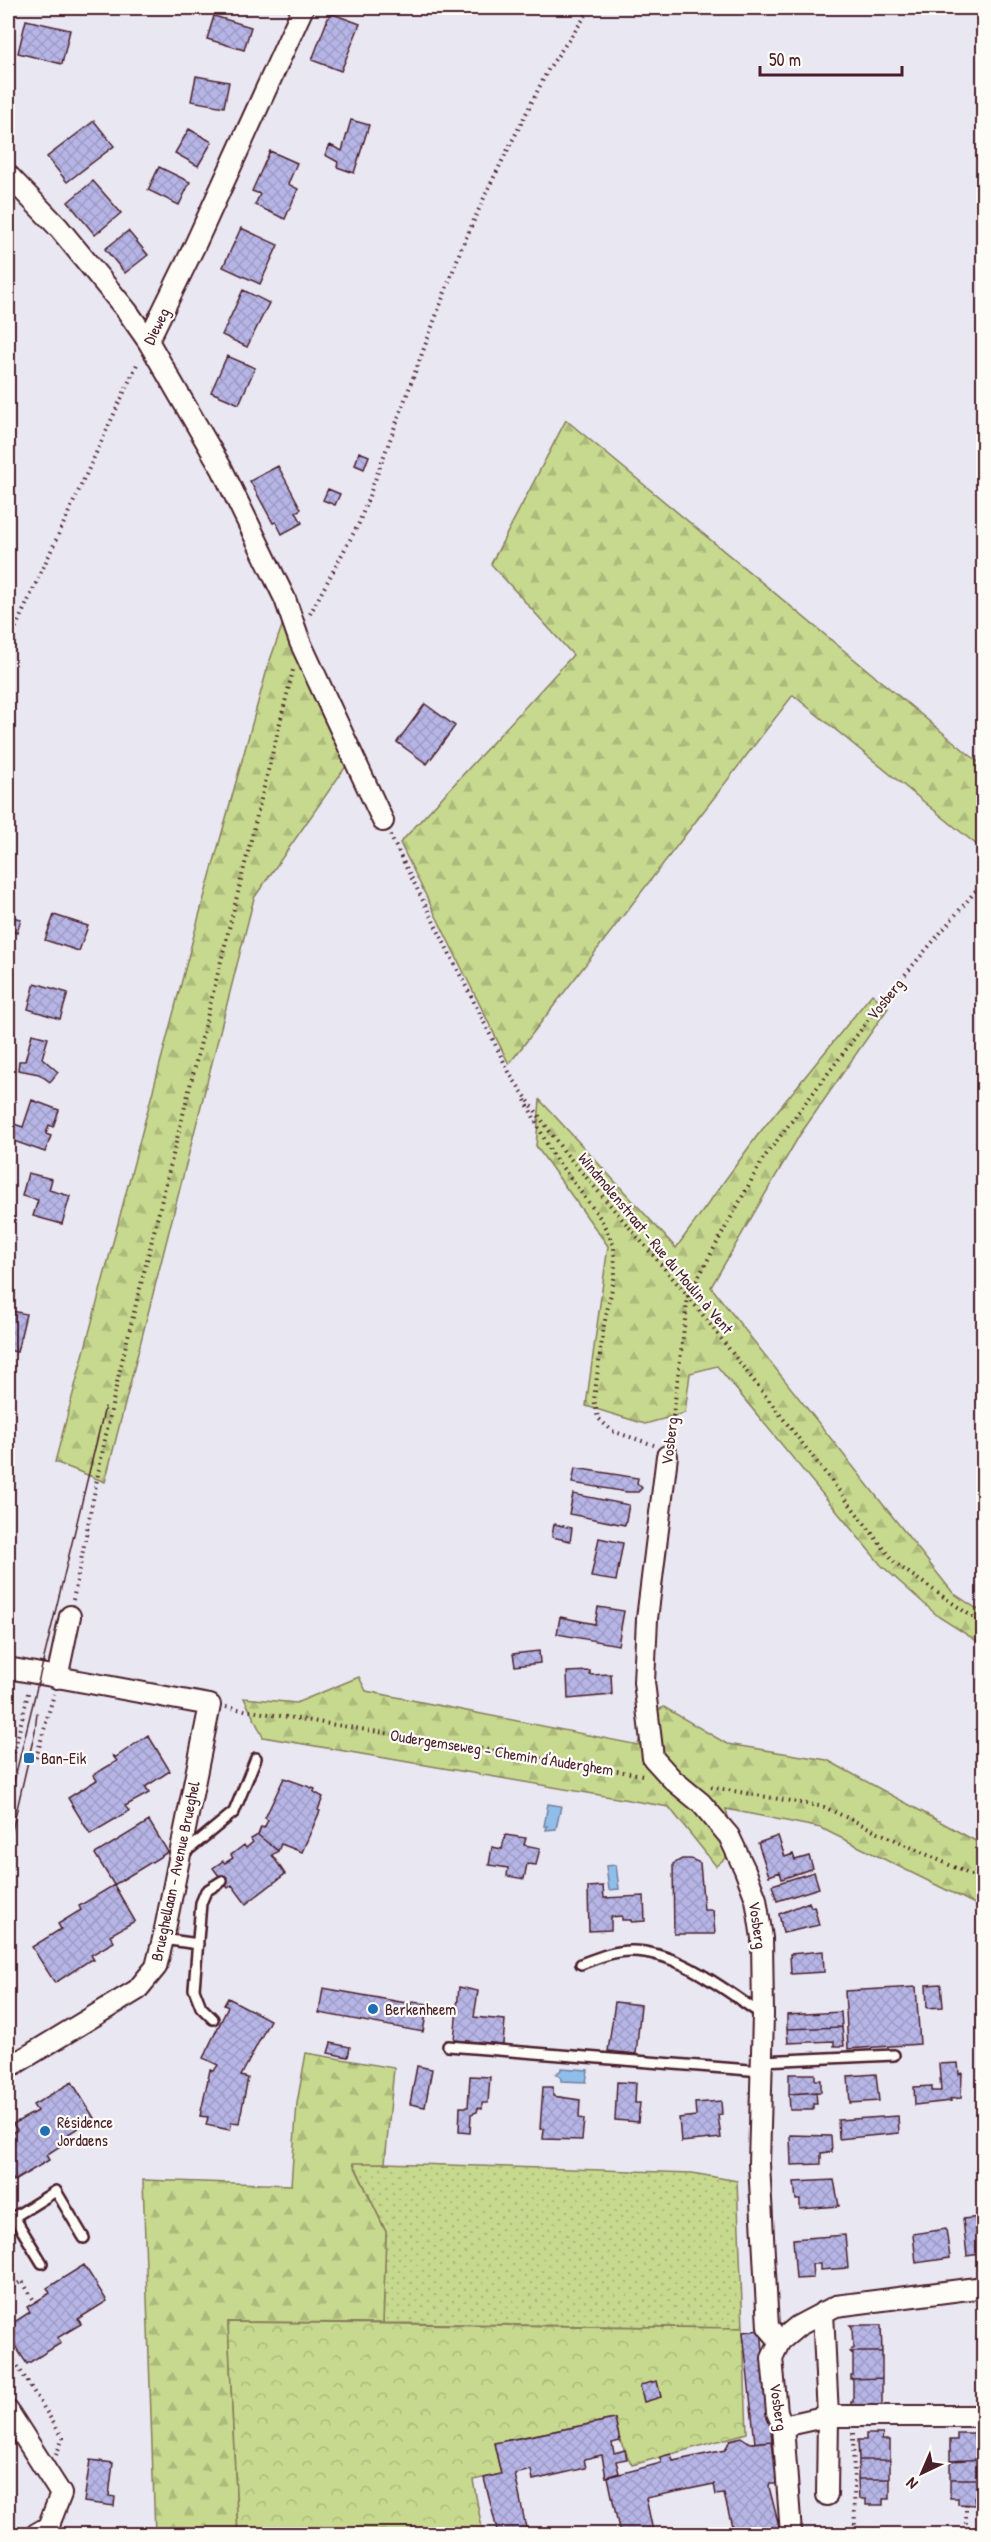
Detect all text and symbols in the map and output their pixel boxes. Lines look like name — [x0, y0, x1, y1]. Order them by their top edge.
scale bar — [760, 39, 902, 77]
text: 50 m — [769, 47, 801, 72]
street label: Dieweg — [138, 304, 174, 348]
street label: Vosberg — [861, 973, 909, 1025]
street label: Windmolenstraat - Rue du Moulin à Vent — [573, 1147, 739, 1339]
street label: Vosberg — [655, 1416, 683, 1466]
street label: Oudergemseweg - Chemin d'Auderghem — [389, 1723, 615, 1781]
place label: Ban-Eik — [41, 1747, 87, 1769]
marker: Ban-Eik — [22, 1751, 36, 1765]
street label: Brueghellaan - Avenue Brueghel — [145, 1778, 205, 1963]
street label: Vosberg — [744, 1900, 772, 1950]
place label: Berkenheem — [385, 1998, 456, 2020]
marker: Berkenheem — [366, 2002, 380, 2016]
place label: Résidence Jordaens — [57, 2111, 113, 2151]
marker: Résidence Jordaens — [38, 2124, 52, 2138]
street label: Vosberg — [765, 2382, 793, 2432]
north arrow — [892, 2443, 952, 2503]
text: N — [901, 2473, 922, 2495]

